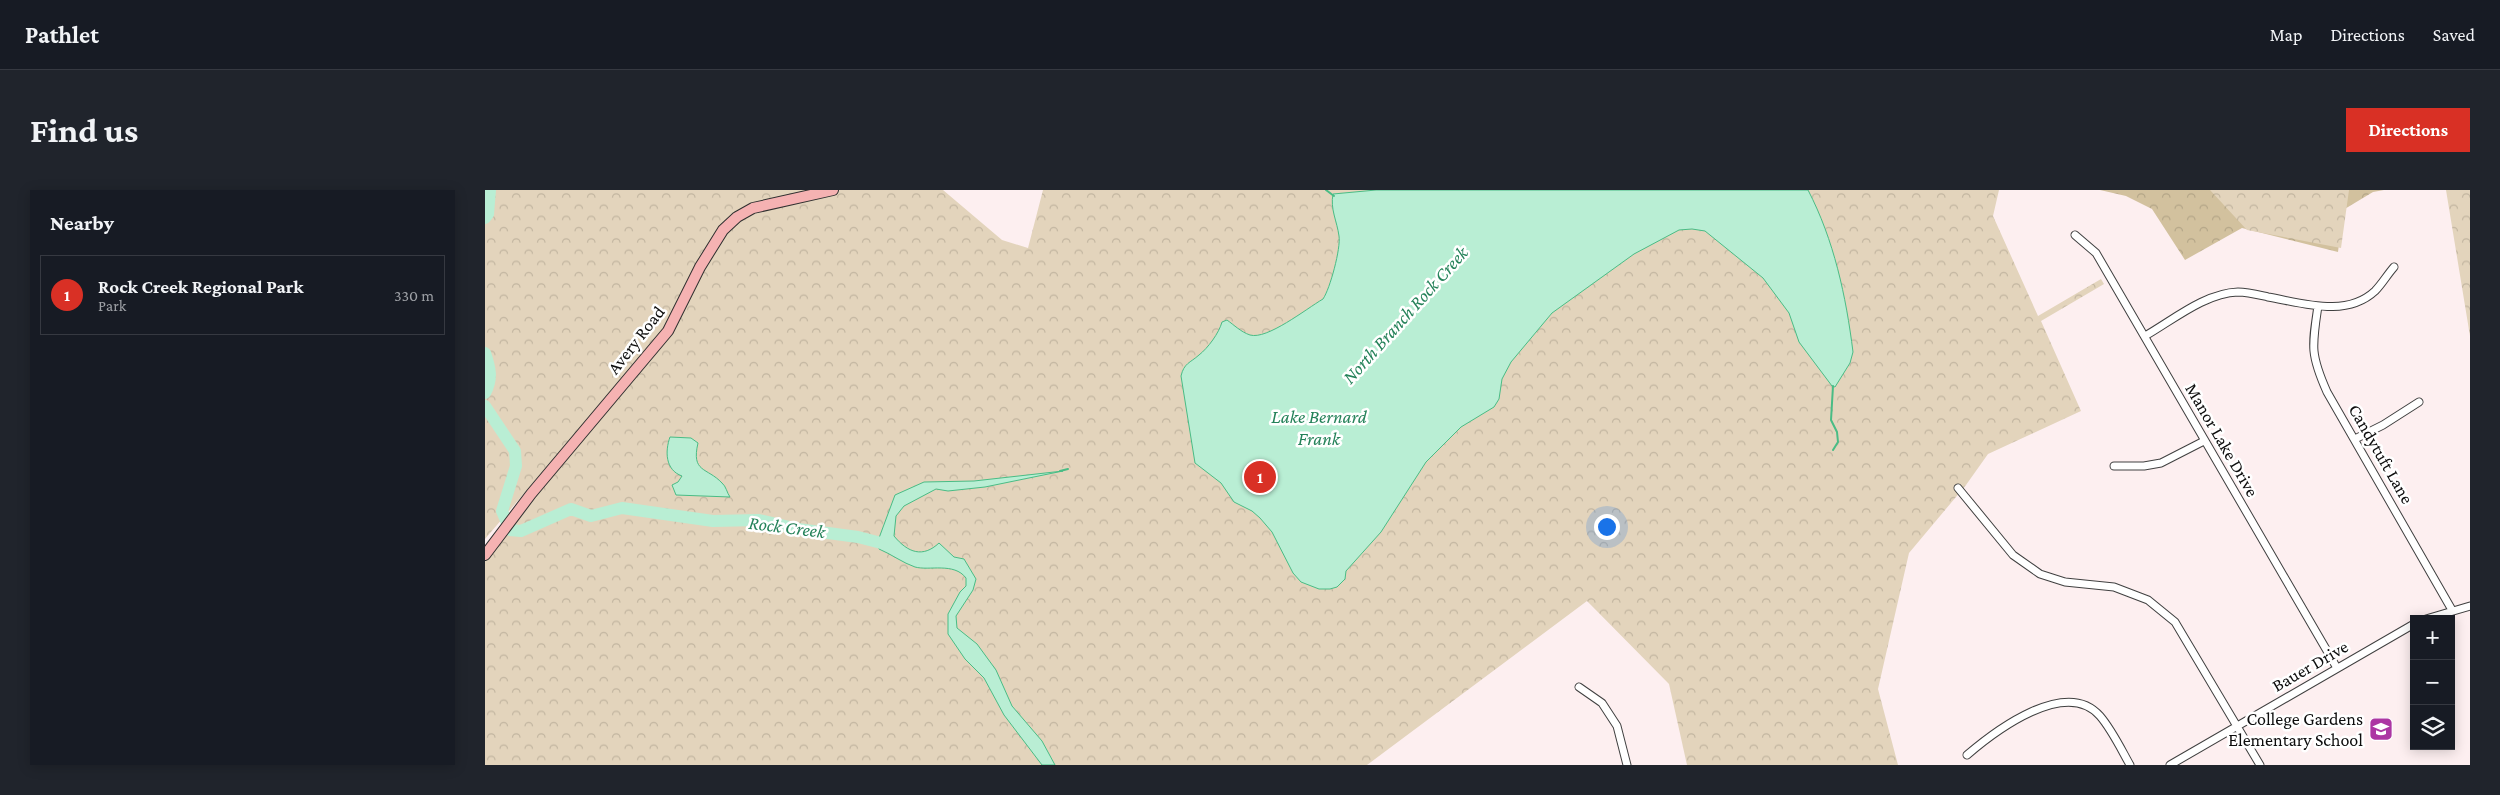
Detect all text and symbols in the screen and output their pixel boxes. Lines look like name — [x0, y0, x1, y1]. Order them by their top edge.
text: Pathlet — [25, 21, 99, 48]
text: Map — [2270, 25, 2302, 45]
text: Directions — [2330, 25, 2405, 45]
text: Saved — [2433, 25, 2475, 45]
button: Directions — [2346, 108, 2470, 152]
text: Find us — [30, 111, 138, 150]
text: Nearby — [50, 211, 114, 235]
water label: North Branch Rock Creek — [1338, 242, 1472, 388]
text: Rock Creek Regional Park — [98, 276, 304, 297]
text: 1 — [64, 287, 70, 304]
text: 330 m — [394, 287, 434, 304]
text: Park — [98, 297, 126, 314]
street label: Avery Road — [603, 302, 669, 378]
street label: Manor Lake Drive — [2181, 380, 2263, 500]
street label: Candytuft Lane — [2344, 401, 2418, 507]
water label: Lake Bernard Frank — [1271, 406, 1368, 449]
pin: 1 — [1244, 458, 1276, 496]
water label: Rock Creek — [747, 512, 827, 542]
your location — [1594, 514, 1620, 540]
map controls — [2410, 615, 2455, 750]
button: + — [2410, 615, 2455, 660]
street label: Bauer Drive — [2268, 636, 2352, 696]
button: − — [2410, 660, 2455, 705]
button: layers — [2410, 705, 2455, 750]
place label: College Gardens Elementary School — [2228, 709, 2363, 750]
school or university icon: College Gardens Elementary School — [2368, 716, 2394, 742]

